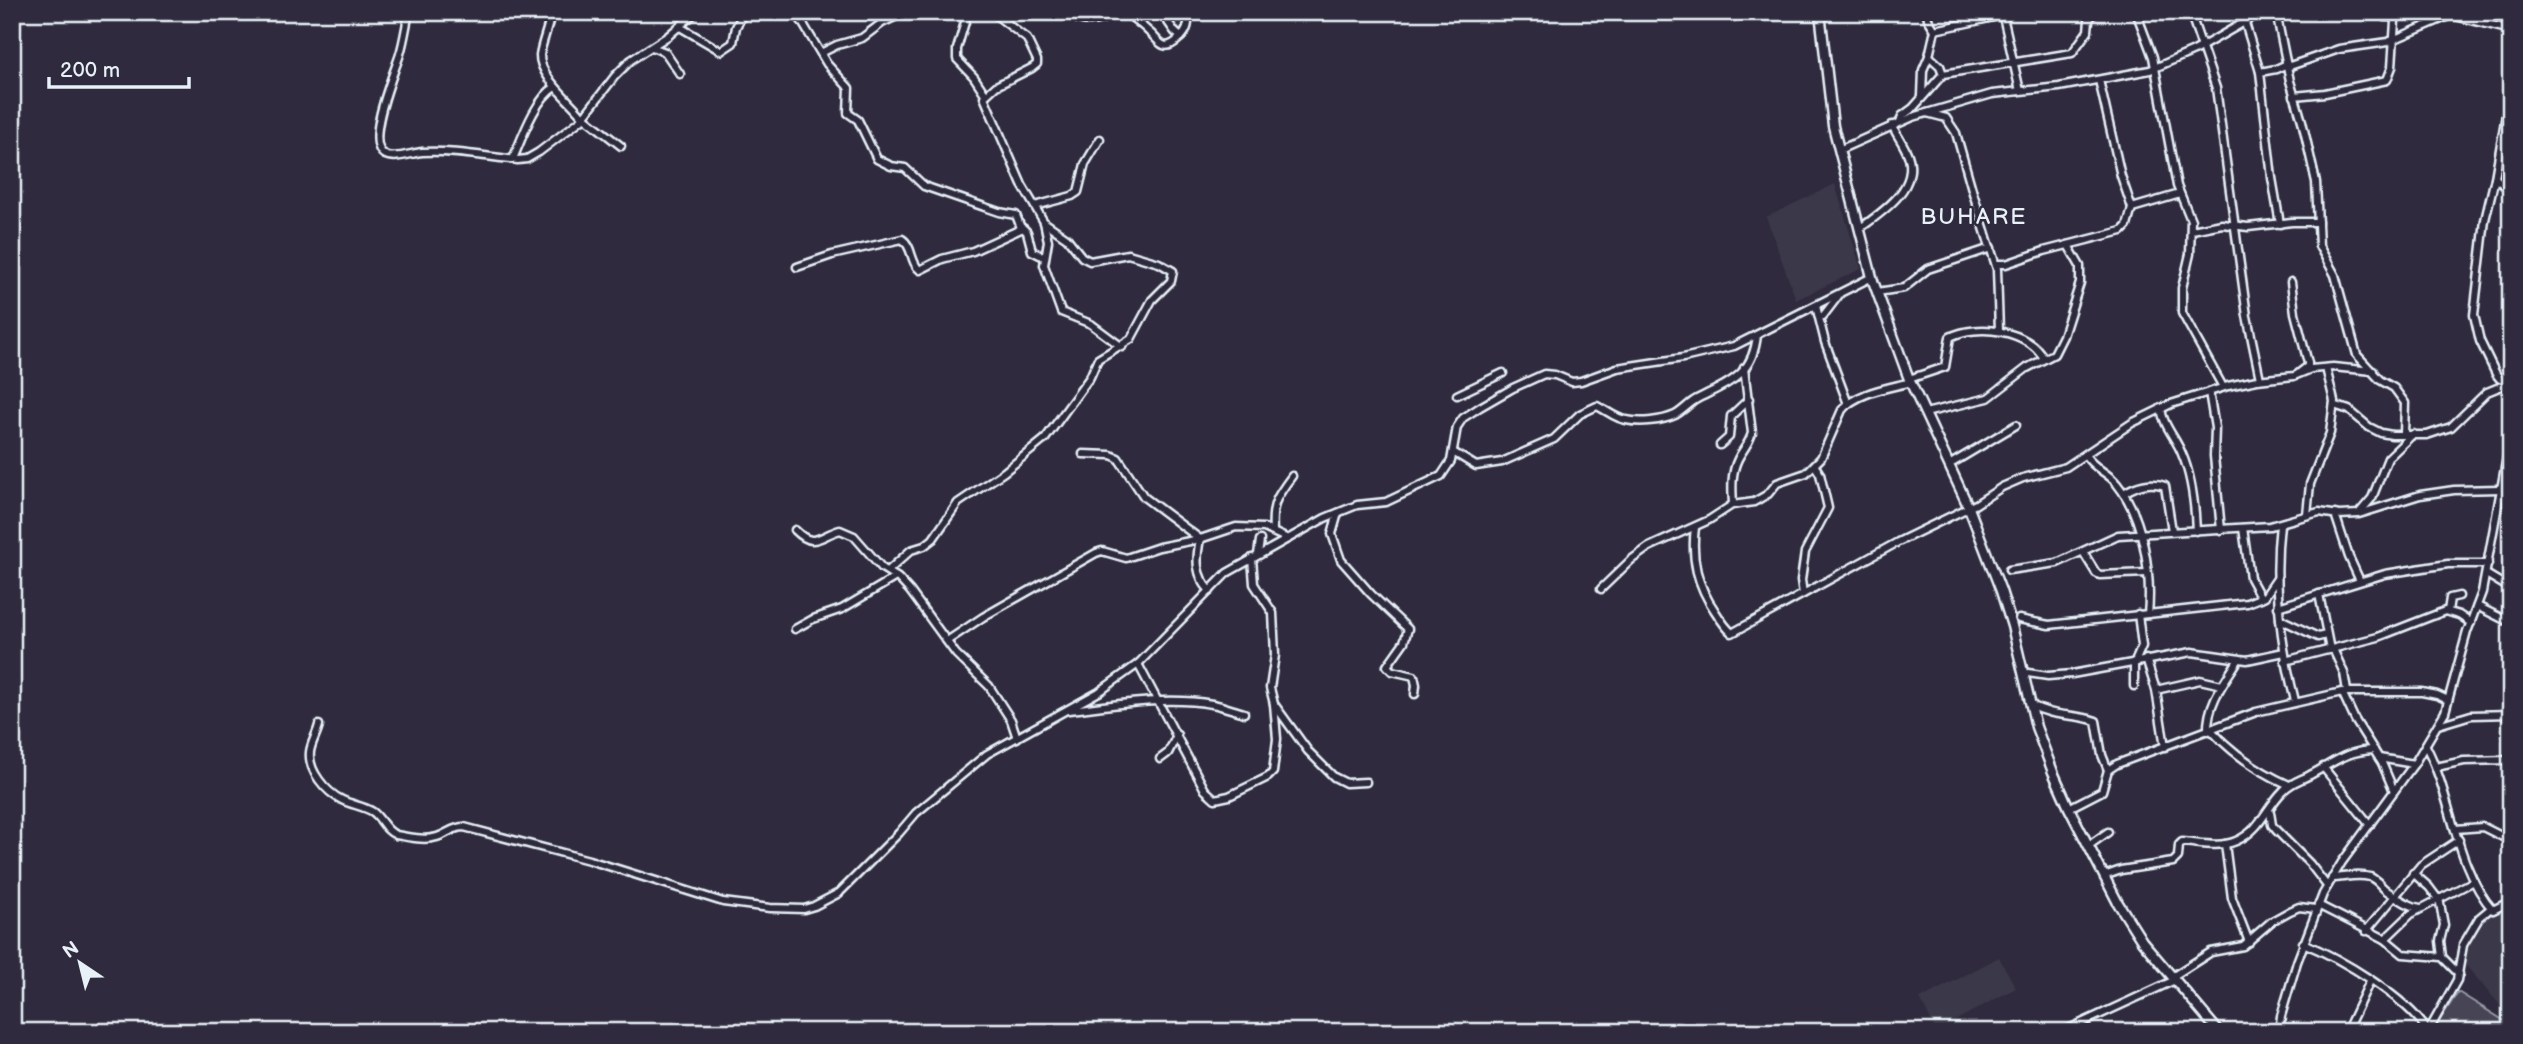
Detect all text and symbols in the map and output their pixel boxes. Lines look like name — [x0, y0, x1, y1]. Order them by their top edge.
scale bar — [49, 46, 189, 90]
text: 200 m — [60, 58, 120, 83]
district label: BUHARE — [1921, 203, 2027, 231]
north arrow — [46, 928, 116, 998]
text: N — [59, 937, 84, 964]

